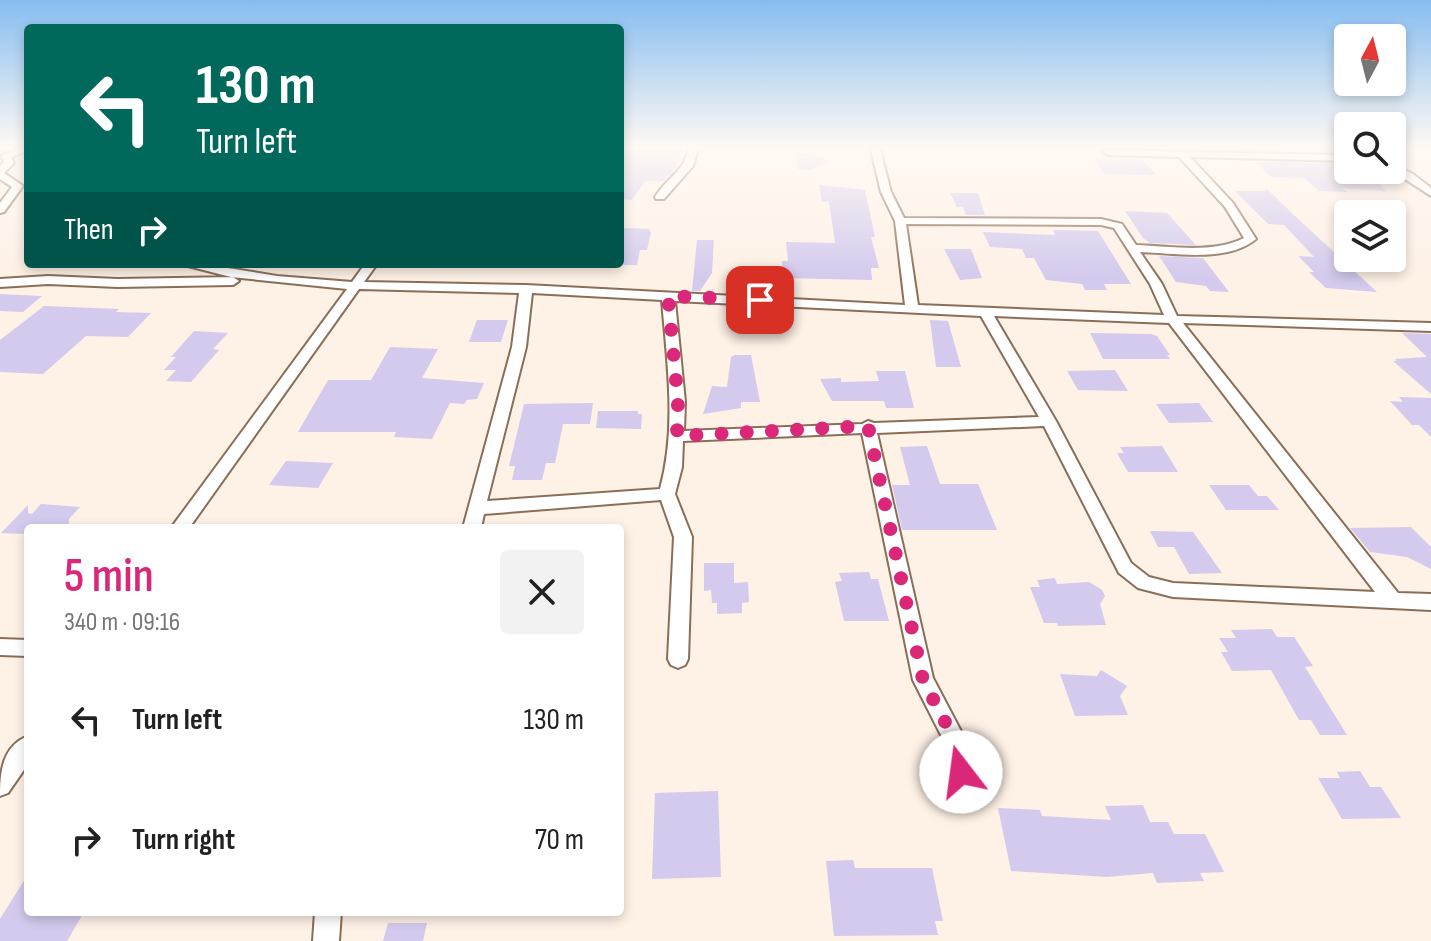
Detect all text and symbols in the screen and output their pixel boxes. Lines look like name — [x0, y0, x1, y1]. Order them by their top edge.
north arrow — [1334, 24, 1406, 96]
map controls — [1334, 24, 1406, 272]
text: 130 m — [196, 53, 316, 120]
icon: left — [64, 56, 168, 160]
button: search — [1334, 112, 1406, 184]
text: Turn left — [196, 121, 297, 164]
button: layers — [1334, 200, 1406, 272]
icon: right — [130, 208, 174, 252]
text: Then — [64, 212, 114, 248]
pin — [726, 266, 794, 334]
icon: arrive — [738, 278, 782, 322]
text: 5 min — [64, 548, 154, 605]
button: close — [500, 550, 584, 634]
text: 340 m · 09:16 — [64, 607, 180, 638]
icon: left — [64, 698, 108, 742]
text: Turn left — [132, 702, 222, 738]
text: 130 m — [524, 702, 584, 738]
position arrow — [919, 730, 1003, 814]
icon: right — [64, 818, 108, 862]
text: Turn right — [132, 822, 235, 858]
text: 70 m — [535, 822, 584, 858]

